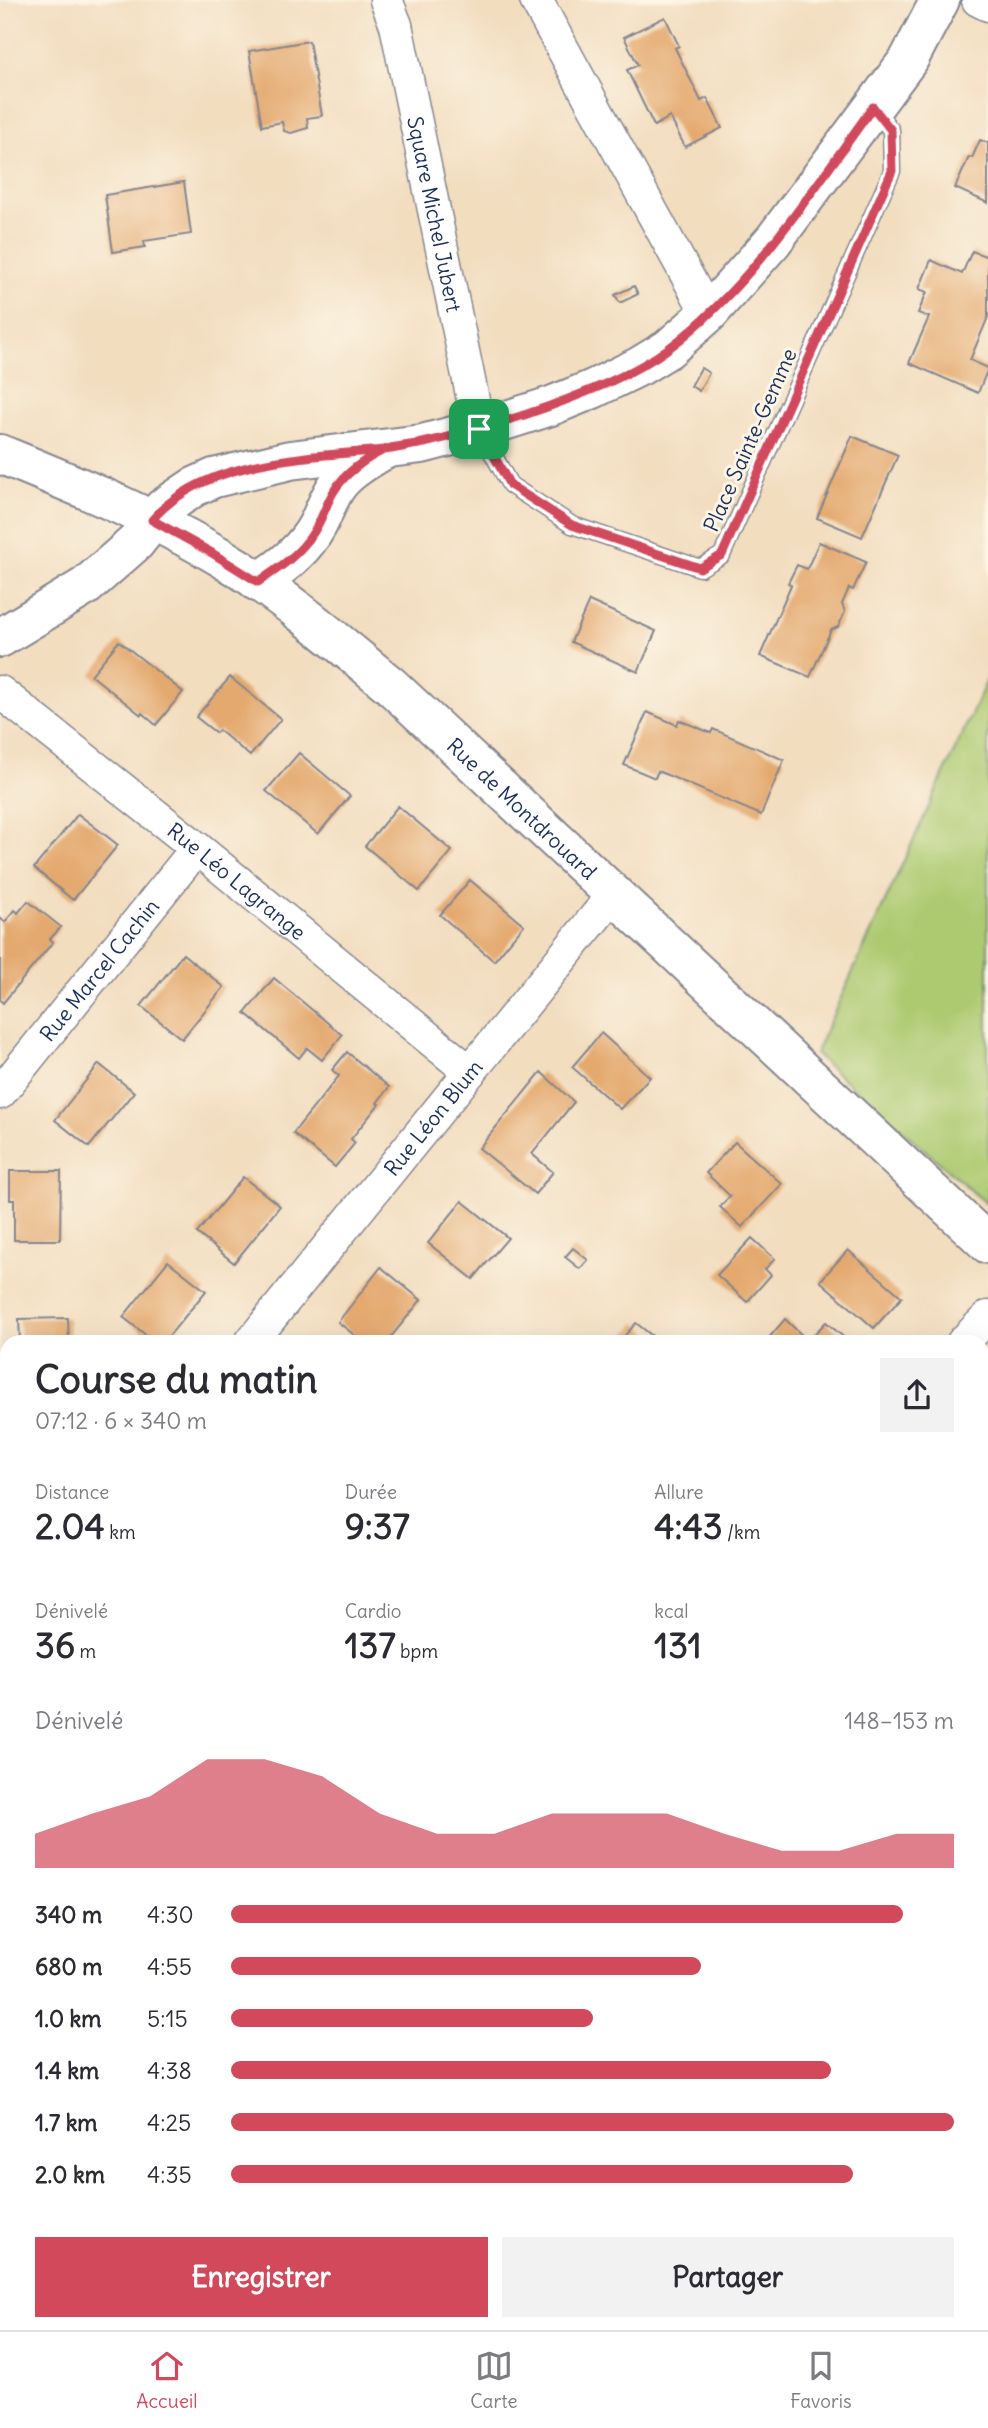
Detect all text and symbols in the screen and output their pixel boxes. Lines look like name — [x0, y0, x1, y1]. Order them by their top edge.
street label: Square Michel Jubert — [402, 114, 468, 314]
street label: Place Sainte-Gemme — [697, 344, 803, 536]
pin — [449, 399, 509, 459]
icon: arrive — [460, 410, 498, 448]
street label: Rue de Montdrouard — [441, 732, 603, 885]
street label: Rue Léo Lagrange — [162, 816, 312, 946]
street label: Rue Marcel Cachin — [33, 893, 165, 1047]
street label: Rue Léon Blum — [378, 1054, 488, 1181]
text: Course du matin — [35, 1356, 317, 1403]
button: share — [880, 1358, 954, 1432]
text: 07:12 · 6 × 340 m — [35, 1406, 207, 1435]
text: Distance — [35, 1480, 109, 1504]
text: Durée — [345, 1480, 397, 1504]
text: Allure — [654, 1480, 704, 1504]
text: 2.04 — [35, 1504, 105, 1548]
text: 9:37 — [345, 1504, 410, 1548]
text: 4:43 — [654, 1504, 723, 1548]
text: km — [105, 1520, 136, 1544]
text: /km — [723, 1520, 760, 1544]
text: Dénivelé — [35, 1599, 108, 1623]
text: Cardio — [345, 1599, 402, 1623]
text: kcal — [654, 1599, 689, 1623]
text: 36 — [35, 1623, 75, 1667]
text: 137 — [345, 1623, 396, 1667]
text: 131 — [654, 1623, 702, 1667]
text: m — [75, 1639, 96, 1663]
text: bpm — [396, 1639, 438, 1663]
text: Dénivelé — [35, 1706, 123, 1735]
text: 148–153 m — [844, 1706, 954, 1735]
text: 340 m — [35, 1900, 102, 1929]
text: 4:30 — [147, 1900, 194, 1929]
text: 680 m — [35, 1952, 102, 1981]
text: 4:55 — [147, 1952, 192, 1981]
text: 1.0 km — [35, 2004, 101, 2033]
text: 5:15 — [147, 2004, 188, 2033]
text: 1.4 km — [35, 2056, 99, 2085]
text: 4:38 — [147, 2056, 192, 2085]
text: 1.7 km — [35, 2108, 98, 2137]
text: 4:25 — [147, 2108, 191, 2137]
text: 2.0 km — [35, 2160, 105, 2189]
text: 4:35 — [147, 2160, 192, 2189]
button: Enregistrer — [35, 2237, 488, 2317]
button: Partager — [502, 2237, 954, 2317]
tab: Accueil — [136, 2347, 197, 2413]
tab: Carte — [470, 2347, 518, 2413]
tab: Favoris — [790, 2347, 852, 2413]

